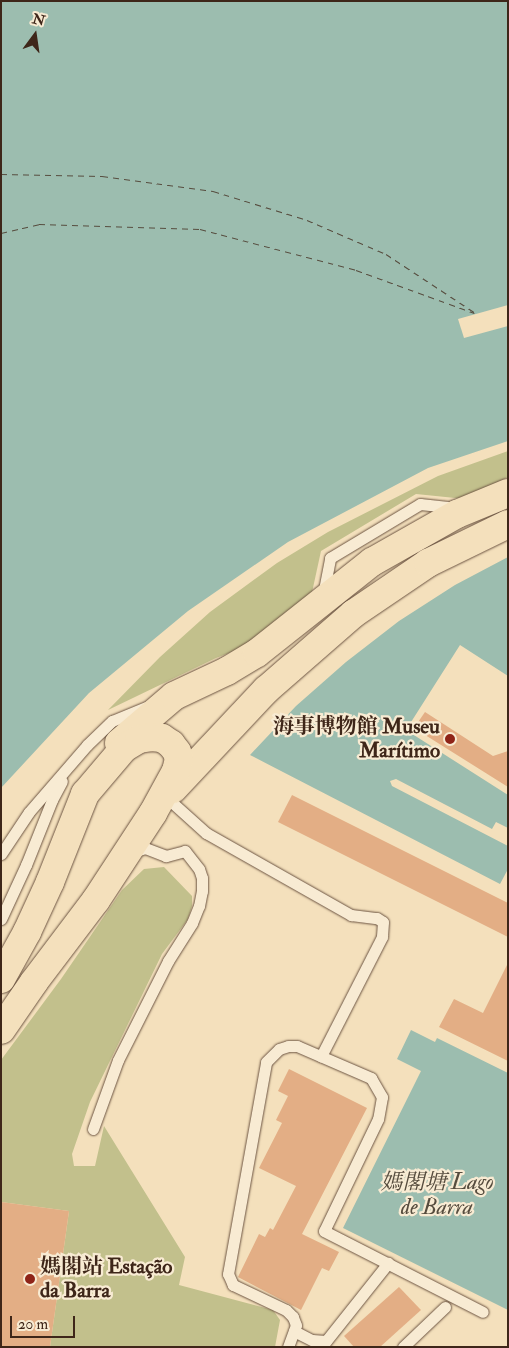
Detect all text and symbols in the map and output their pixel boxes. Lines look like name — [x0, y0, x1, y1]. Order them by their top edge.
north arrow — [10, 10, 60, 60]
text: N — [31, 10, 47, 30]
place label: 海事博物館 Museu Marítimo — [273, 714, 440, 764]
marker: 海事博物館 Museu Marítimo — [444, 733, 456, 745]
water label: 媽閣塘 Lago de Barra — [380, 1169, 494, 1220]
place label: 媽閣站 Estação da Barra — [40, 1254, 172, 1304]
marker: 媽閣站 Estação da Barra — [24, 1273, 36, 1285]
scale bar — [12, 1306, 78, 1338]
text: 20 m — [18, 1315, 48, 1334]

